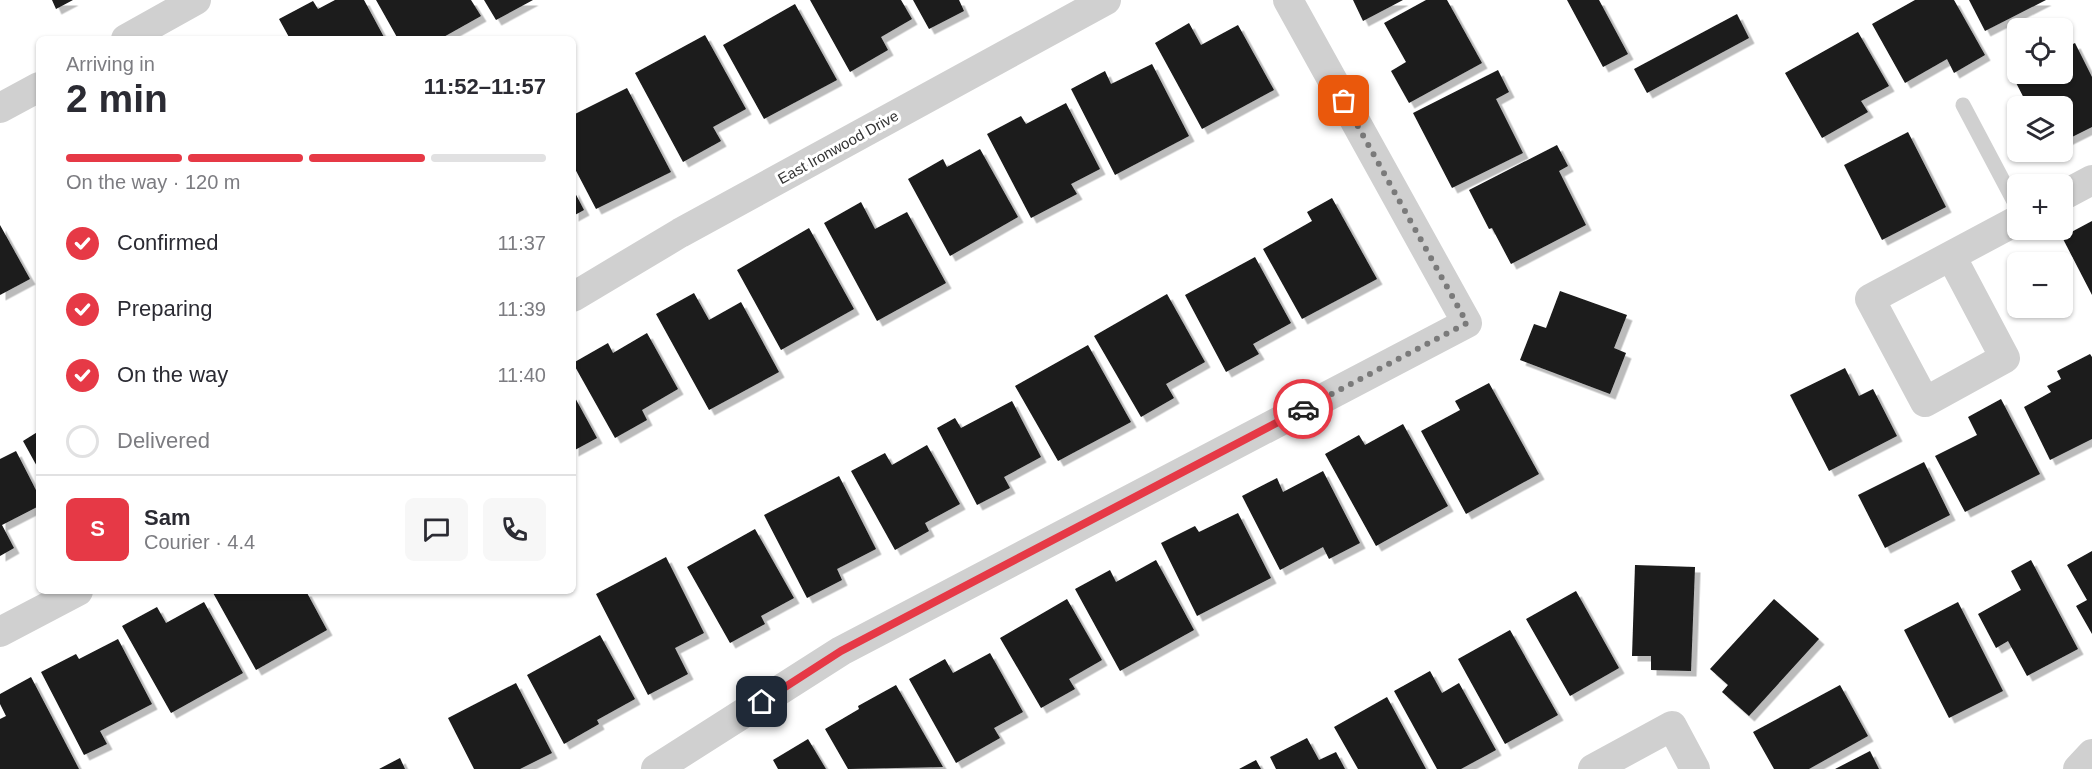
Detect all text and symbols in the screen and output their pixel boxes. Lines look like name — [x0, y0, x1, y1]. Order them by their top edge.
map controls — [2007, 18, 2073, 318]
button: locate — [2007, 18, 2073, 84]
text: Arriving in — [66, 53, 155, 75]
text: 11:52–11:57 — [424, 74, 546, 99]
pin — [1318, 75, 1369, 126]
text: 2 min — [66, 77, 168, 120]
icon: bag — [1327, 84, 1360, 117]
button: layers — [2007, 96, 2073, 162]
street label: East Ironwood Drive — [775, 107, 901, 187]
text: On the way · 120 m — [66, 171, 241, 193]
button: + — [2007, 174, 2073, 240]
icon: check — [66, 227, 99, 260]
text: Confirmed — [117, 230, 218, 255]
text: 11:37 — [497, 232, 546, 254]
button: − — [2007, 252, 2073, 318]
icon: check — [66, 293, 99, 326]
text: Preparing — [117, 296, 212, 321]
text: 11:39 — [497, 298, 546, 320]
icon: check — [66, 359, 99, 392]
text: On the way — [117, 362, 228, 387]
text: 11:40 — [497, 364, 546, 386]
courier — [1273, 379, 1333, 439]
icon: car — [1287, 393, 1320, 426]
text: Delivered — [117, 428, 210, 453]
button: chat — [405, 498, 468, 561]
button: phone — [483, 498, 546, 561]
text: Sam — [144, 505, 190, 530]
text: S — [90, 516, 105, 541]
text: Courier · 4.4 — [144, 531, 255, 553]
pin — [736, 676, 787, 727]
icon: home — [745, 685, 778, 718]

